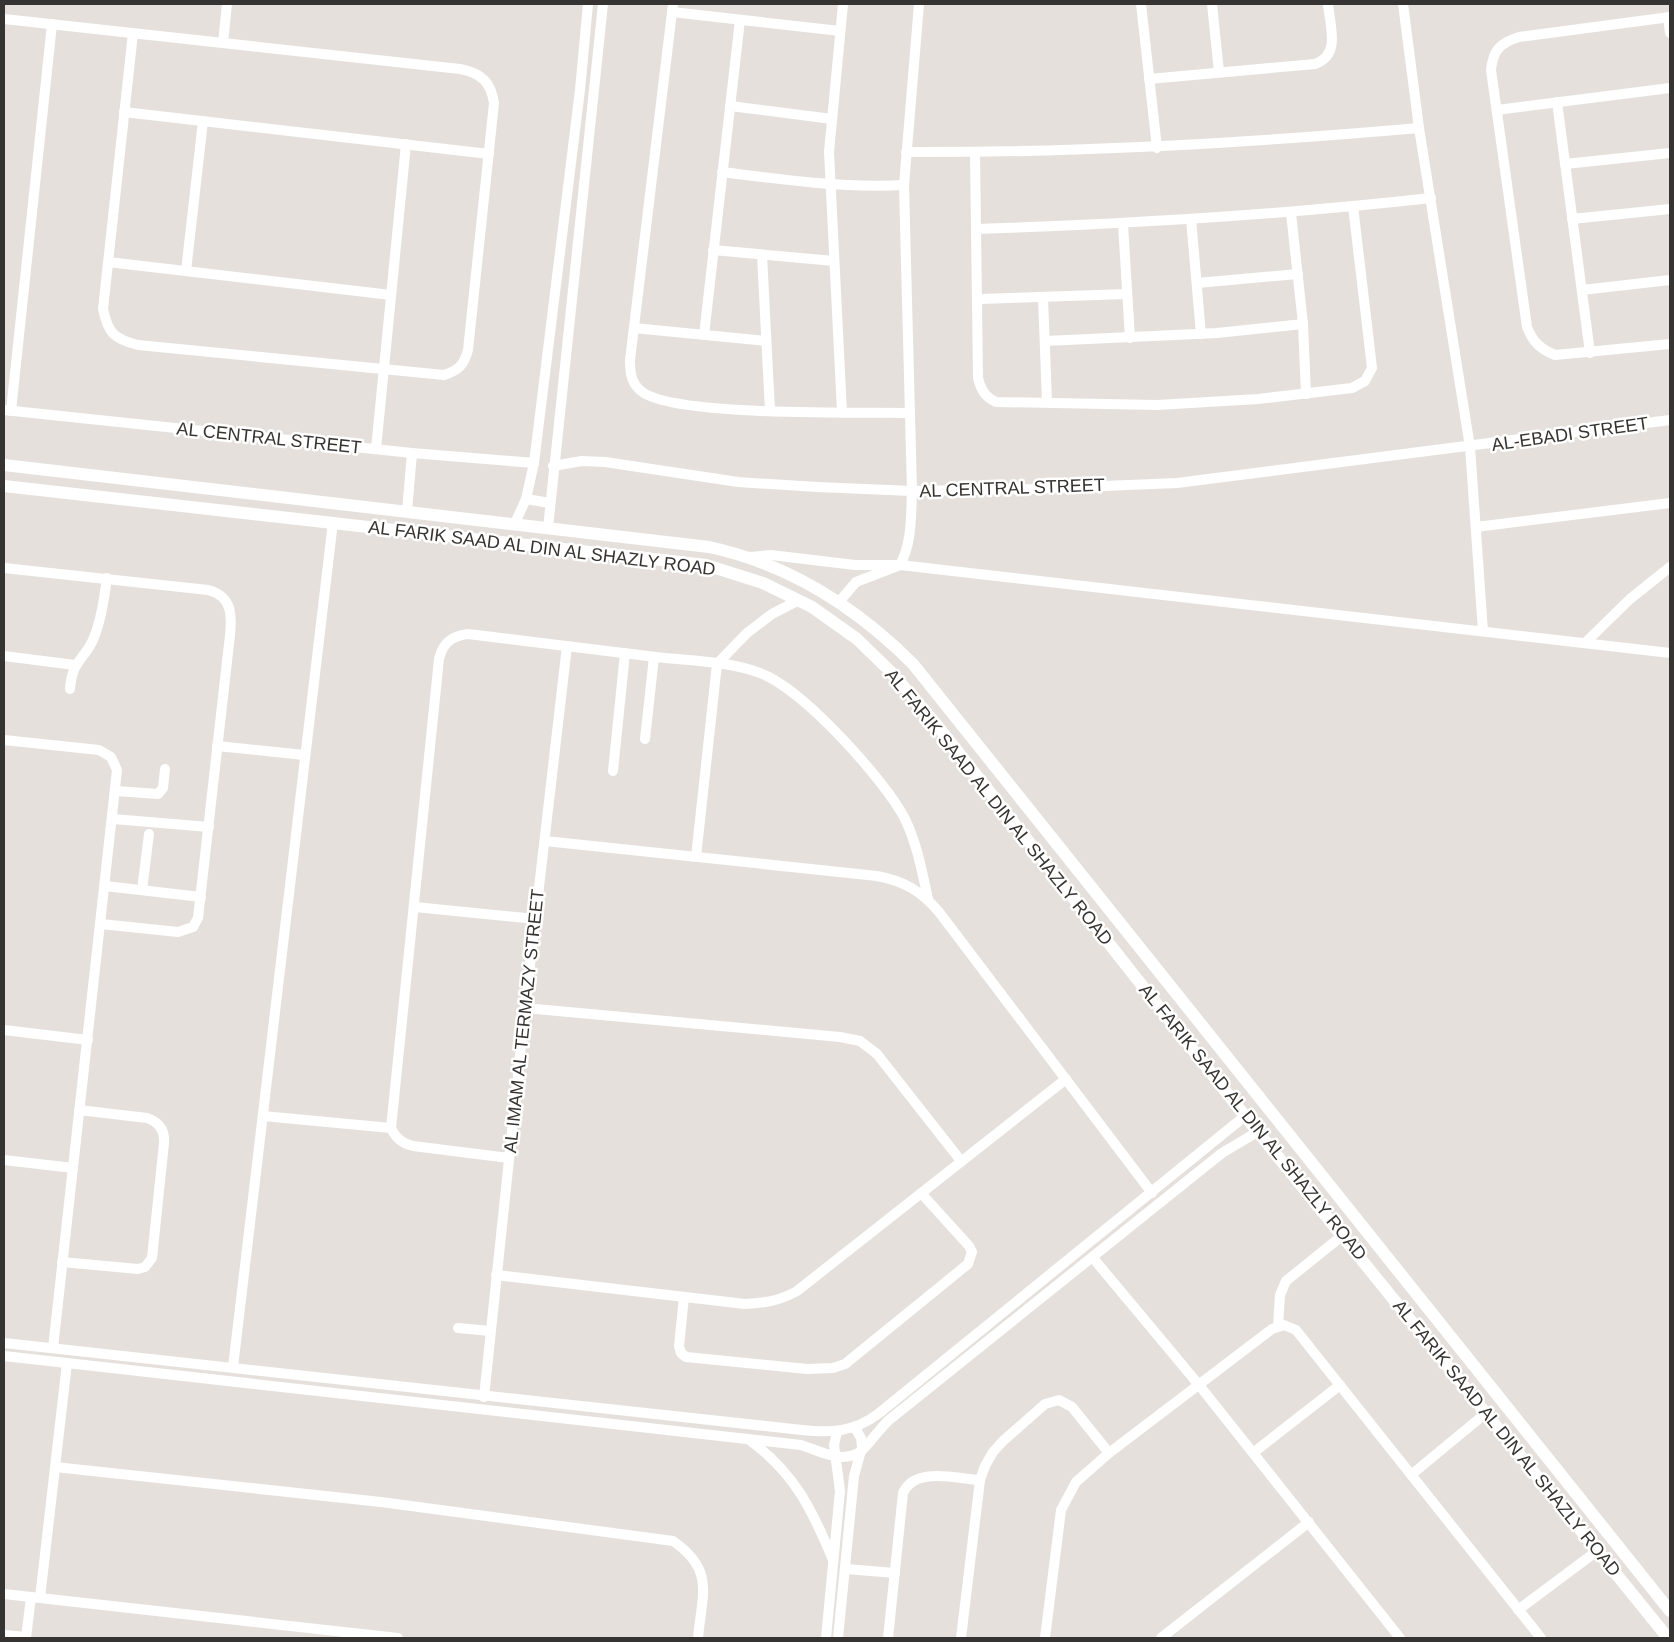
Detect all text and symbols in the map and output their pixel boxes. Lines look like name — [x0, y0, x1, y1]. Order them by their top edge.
street label: AL-EBADI STREET — [1490, 413, 1650, 455]
street label: AL CENTRAL STREET — [176, 418, 362, 458]
street label: AL CENTRAL STREET — [919, 475, 1105, 501]
street label: AL FARIK SAAD AL DIN AL SHAZLY ROAD — [367, 517, 717, 579]
street label: AL FARIK SAAD AL DIN AL SHAZLY ROAD — [881, 665, 1117, 949]
street label: AL IMAM AL TERMAZY STREET — [500, 888, 548, 1154]
street label: AL FARIK SAAD AL DIN AL SHAZLY ROAD — [1135, 980, 1371, 1264]
street label: AL FARIK SAAD AL DIN AL SHAZLY ROAD — [1389, 1296, 1625, 1580]

